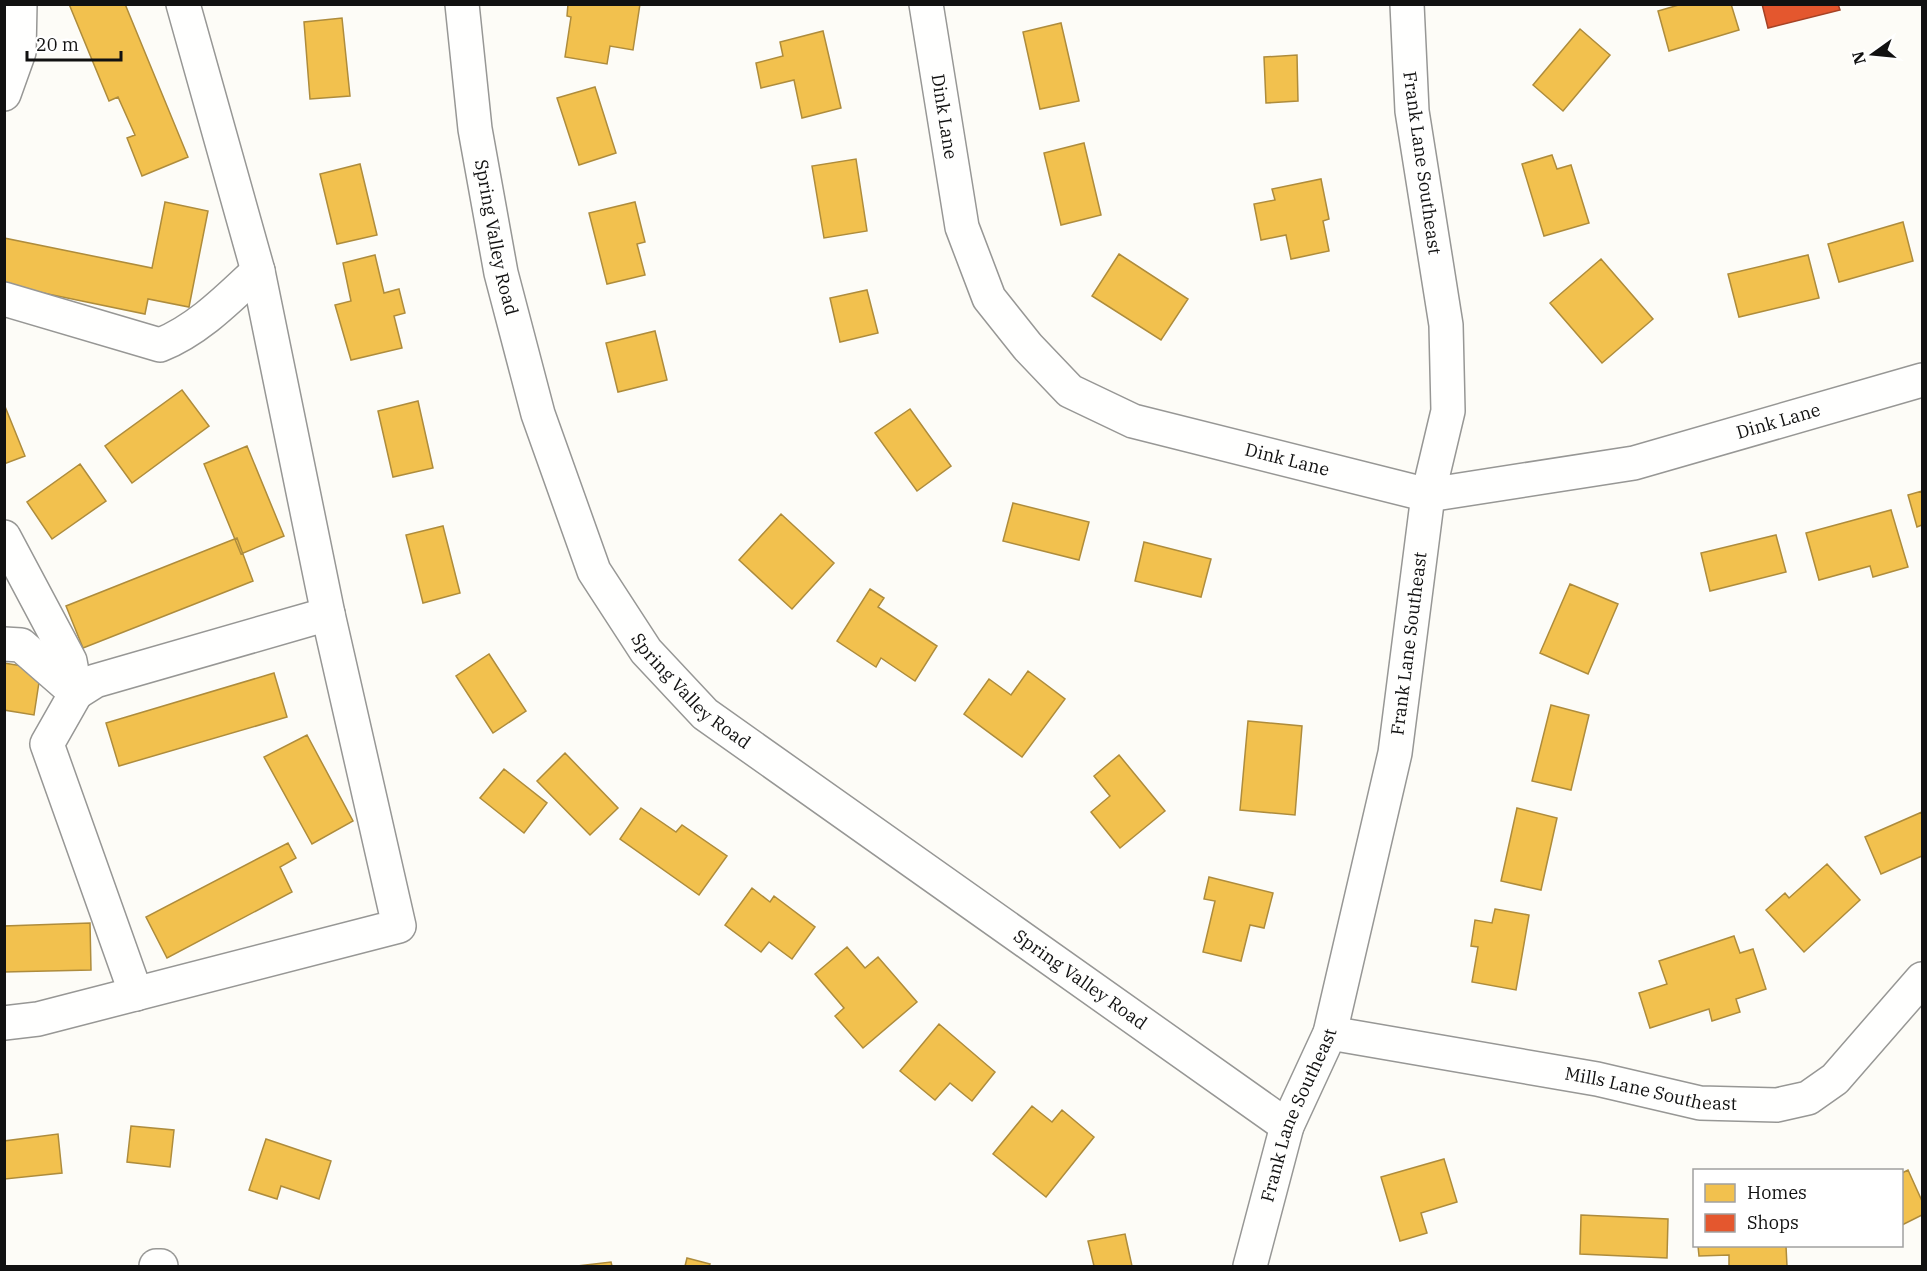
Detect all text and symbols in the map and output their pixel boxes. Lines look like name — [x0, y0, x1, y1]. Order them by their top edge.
scale bar — [27, 24, 122, 62]
north arrow — [1843, 24, 1903, 84]
text: 20 m — [36, 33, 79, 56]
text: N — [1847, 49, 1870, 67]
street label: Frank Lane Southeast — [1398, 70, 1447, 256]
street label: Dink Lane — [926, 72, 963, 161]
street label: Spring Valley Road — [470, 157, 524, 318]
street label: Dink Lane — [1734, 398, 1823, 444]
street label: Dink Lane — [1243, 438, 1332, 481]
street label: Frank Lane Southeast — [1385, 550, 1432, 737]
street label: Spring Valley Road — [626, 628, 755, 754]
street label: Spring Valley Road — [1009, 924, 1152, 1034]
street label: Frank Lane Southeast — [1255, 1026, 1342, 1204]
street label: Mills Lane Southeast — [1563, 1062, 1737, 1115]
legend — [1693, 1169, 1903, 1247]
text: Homes — [1747, 1181, 1807, 1204]
text: Shops — [1747, 1211, 1799, 1234]

